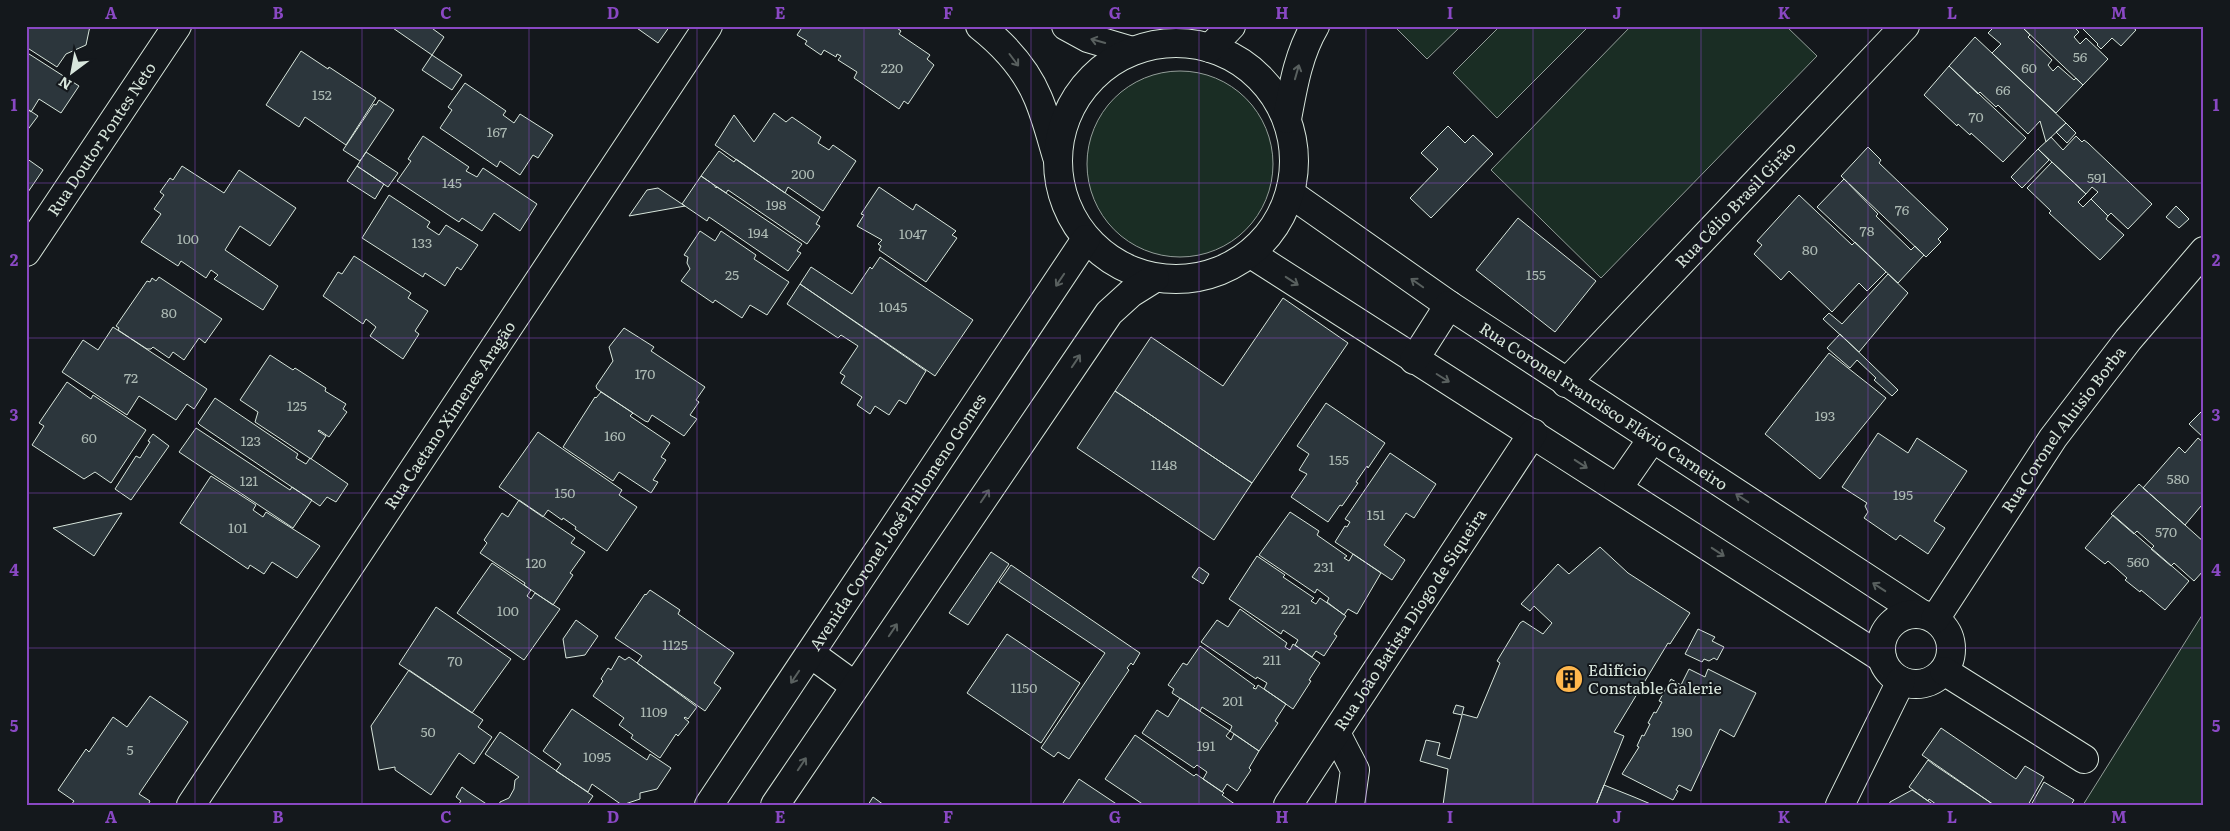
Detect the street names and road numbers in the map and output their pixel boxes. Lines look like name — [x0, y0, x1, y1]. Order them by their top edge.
street label: Rua Doutor Pontes Neto — [43, 59, 159, 219]
street label: Rua Célio Brasil Girão — [1669, 135, 1801, 272]
street label: Rua Caetano Ximenes Aragão — [378, 315, 520, 514]
street label: Rua Coronel Francisco Flávio Carneiro — [1475, 315, 1733, 495]
street label: Rua Coronel Aluisio Borba — [1995, 340, 2131, 517]
street label: Avenida Coronel José Philomeno Gomes — [802, 388, 991, 655]
street label: Rua João Batista Diogo de Siqueira — [1327, 503, 1491, 735]

